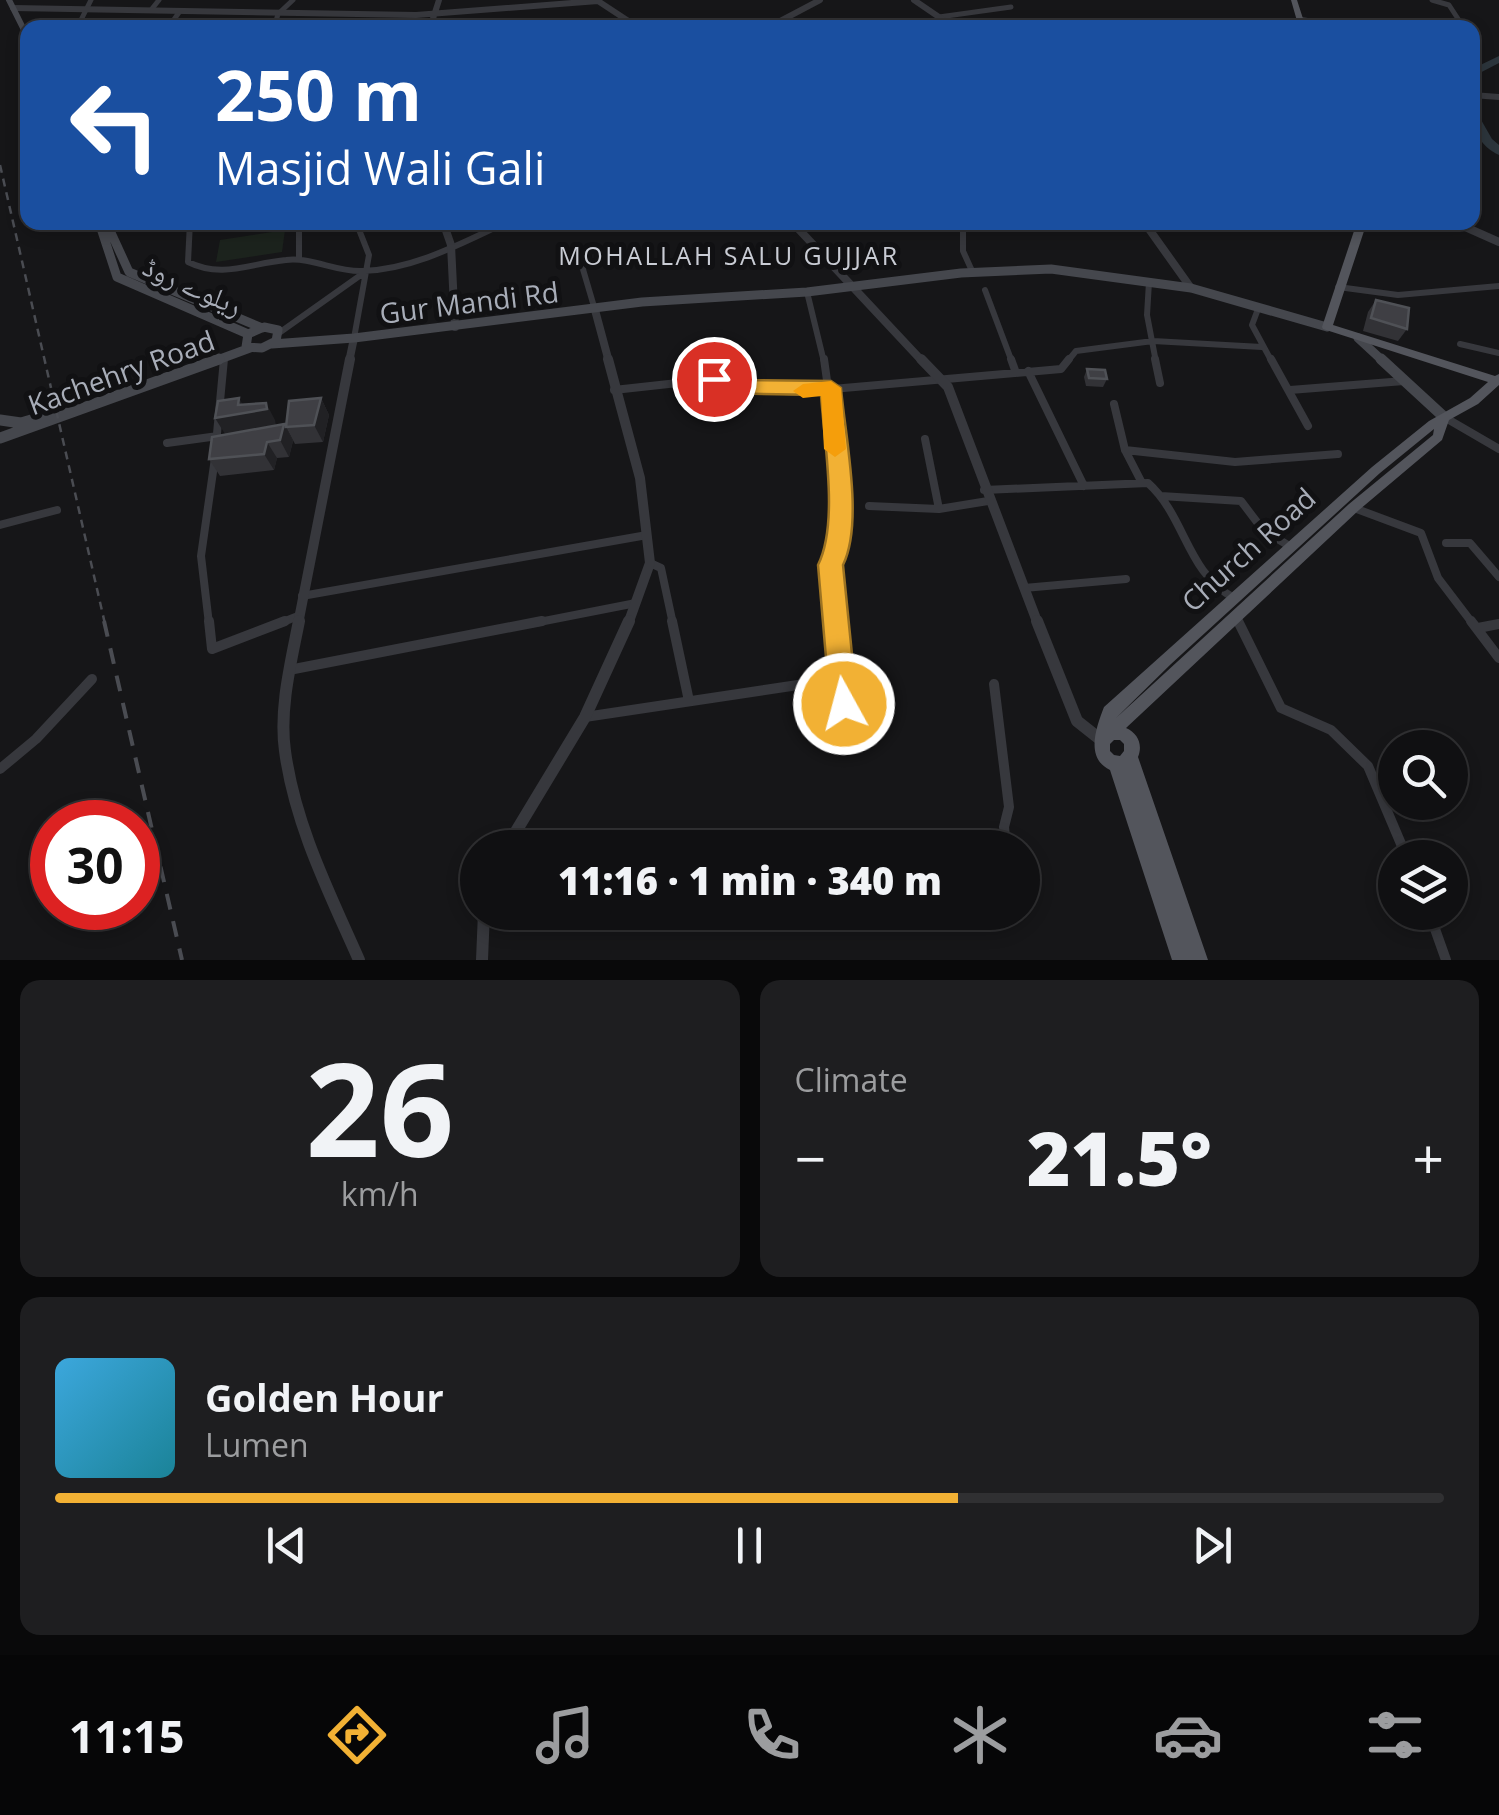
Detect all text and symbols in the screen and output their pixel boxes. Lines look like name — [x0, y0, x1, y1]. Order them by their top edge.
text: 250 m — [215, 46, 422, 142]
icon: left — [50, 60, 180, 190]
text: Masjid Wali Gali — [215, 137, 545, 198]
district label: MOHALLAH SALU GUJJAR — [558, 238, 900, 272]
street label: ریلوے روڈ — [137, 246, 249, 324]
street label: Gur Mandi Rd — [377, 272, 561, 332]
street label: Kachehry Road — [23, 321, 219, 423]
pin — [672, 337, 757, 422]
icon: arrive — [687, 352, 742, 407]
street label: Church Road — [1173, 479, 1323, 619]
position arrow — [792, 652, 896, 756]
map controls — [1378, 730, 1468, 930]
button: search — [1378, 730, 1468, 820]
speed limit sign: 30 — [30, 800, 160, 930]
button: layers — [1378, 840, 1468, 930]
text: 11:16 · 1 min · 340 m — [558, 854, 942, 906]
text: 26 — [305, 1018, 454, 1195]
text: Climate — [795, 1058, 908, 1101]
text: 21.5° — [1027, 1106, 1212, 1208]
text: − — [795, 1120, 826, 1195]
text: + — [1413, 1120, 1444, 1195]
text: km/h — [341, 1172, 419, 1215]
text: Golden Hour — [205, 1371, 444, 1423]
text: Lumen — [205, 1423, 309, 1466]
icon: previous — [259, 1518, 314, 1573]
icon: pause — [722, 1518, 777, 1573]
icon: next — [1185, 1518, 1240, 1573]
icon: directions — [322, 1700, 392, 1770]
icon: music — [530, 1700, 600, 1770]
icon: phone — [737, 1700, 807, 1770]
icon: climate — [945, 1700, 1015, 1770]
icon: car — [1153, 1700, 1223, 1770]
icon: filters — [1360, 1700, 1430, 1770]
text: 11:15 — [69, 1705, 185, 1766]

